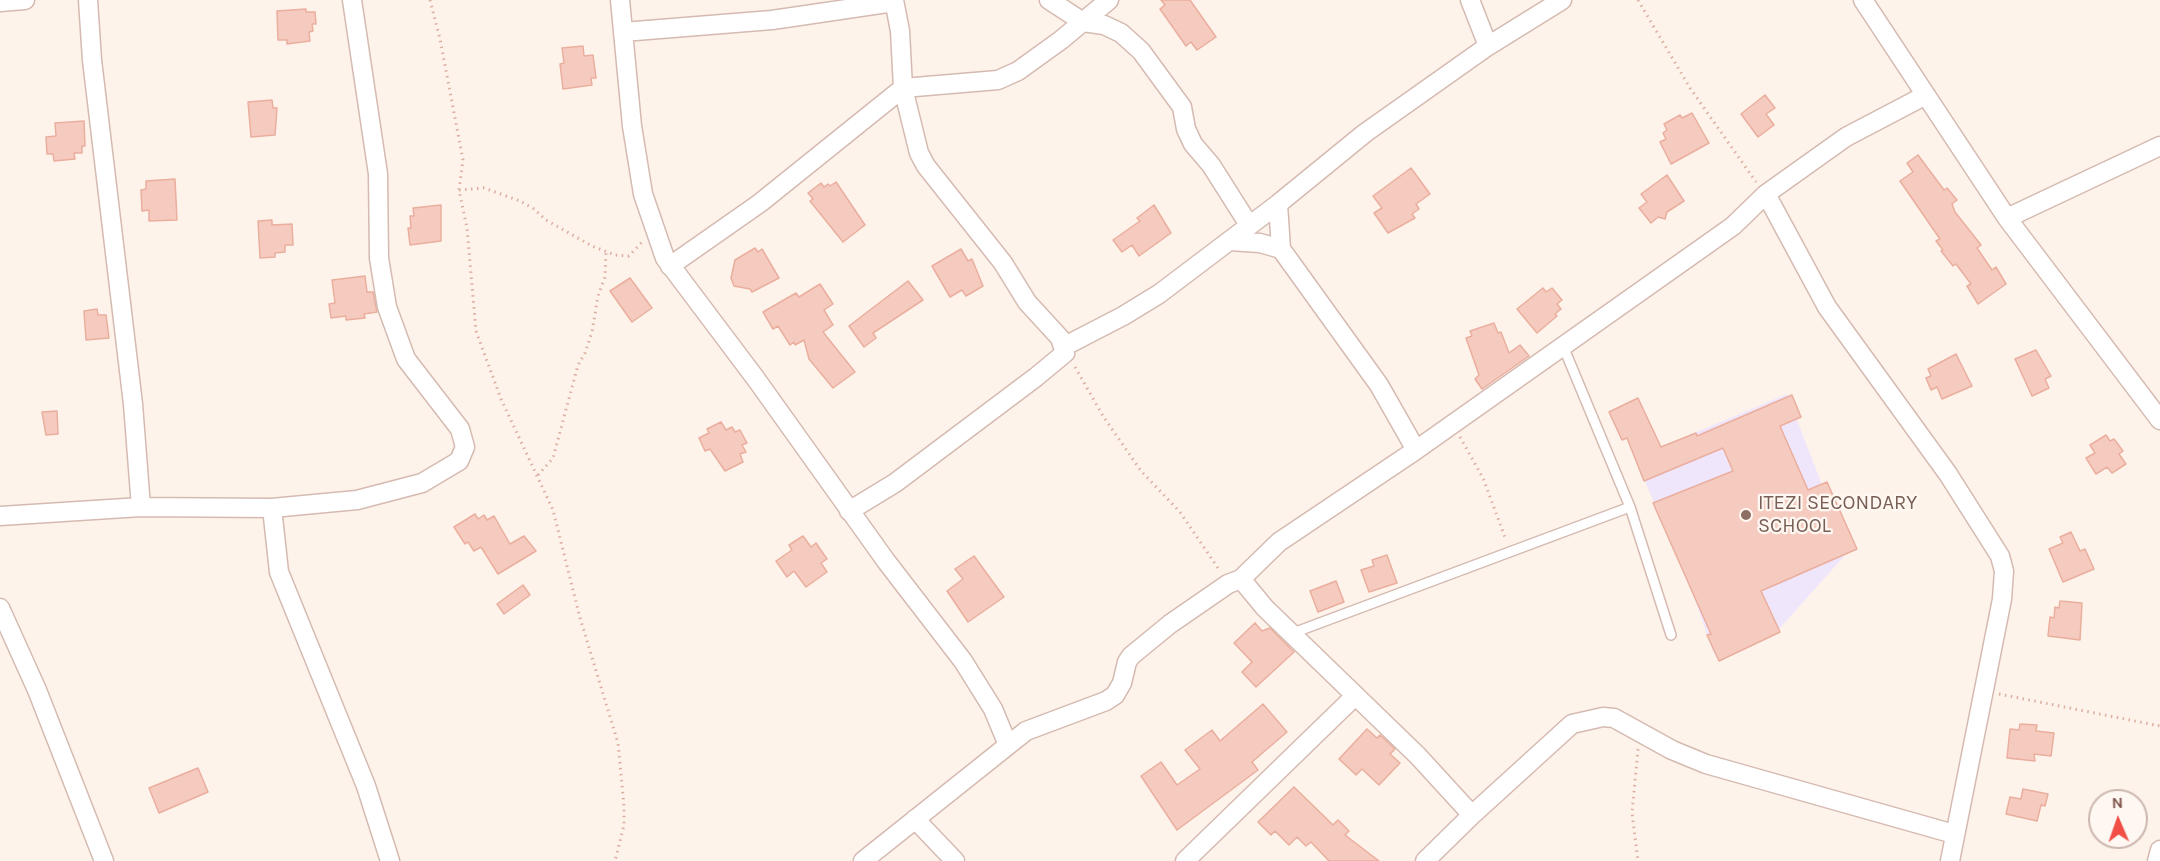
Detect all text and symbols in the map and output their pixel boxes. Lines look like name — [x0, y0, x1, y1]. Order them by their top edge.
place label: ITEZI SECONDARY SCHOOL — [1758, 491, 1917, 538]
marker: ITEZI SECONDARY SCHOOL — [1739, 508, 1753, 522]
north arrow — [2088, 789, 2148, 849]
text: N — [2111, 793, 2123, 812]

